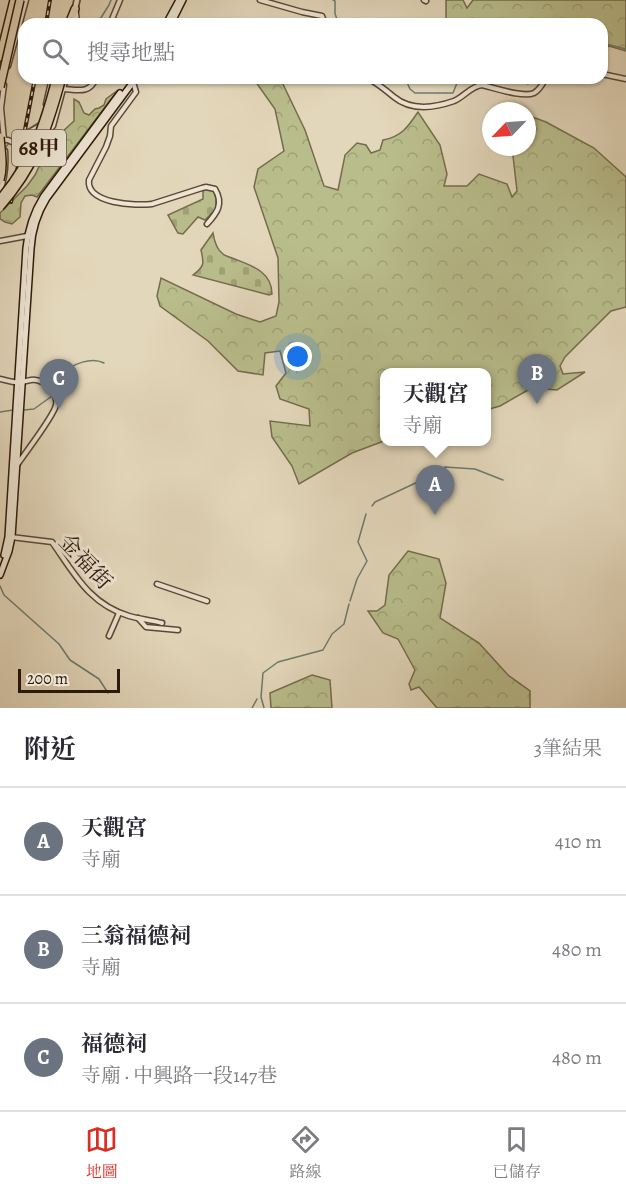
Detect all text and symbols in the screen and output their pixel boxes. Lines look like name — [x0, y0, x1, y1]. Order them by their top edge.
search box — [18, 18, 608, 84]
icon: search — [39, 35, 72, 68]
text: 搜尋地點 — [87, 38, 175, 68]
north arrow — [482, 102, 536, 156]
road number: 68甲 — [12, 130, 66, 166]
your location — [283, 342, 312, 371]
pin: B — [518, 354, 556, 404]
pin: C — [40, 360, 78, 409]
popup — [380, 368, 491, 446]
text: 天觀宮 — [402, 379, 469, 409]
text: 寺廟 — [402, 412, 442, 439]
pin: A — [416, 466, 454, 515]
street label: 金福街 — [52, 527, 119, 596]
scale bar — [18, 666, 120, 694]
text: 200 m — [27, 668, 68, 690]
text: 附近 — [24, 732, 76, 767]
text: 3筆結果 — [534, 735, 602, 762]
text: 天觀宮 — [81, 813, 147, 843]
text: A — [37, 828, 50, 855]
text: 410 m — [555, 828, 602, 855]
text: 寺廟 — [81, 846, 121, 873]
text: 三翁福德祠 — [81, 921, 191, 951]
text: B — [37, 936, 50, 963]
text: 480 m — [552, 936, 602, 963]
text: 寺廟 — [81, 954, 121, 981]
text: 福德祠 — [81, 1029, 147, 1059]
text: C — [37, 1044, 50, 1071]
text: 480 m — [552, 1044, 602, 1071]
text: 寺廟 · 中興路一段147巷 — [81, 1062, 277, 1089]
tab: 地圖 — [85, 1123, 118, 1183]
tab: 路線 — [289, 1123, 322, 1183]
tab: 已儲存 — [493, 1123, 541, 1183]

